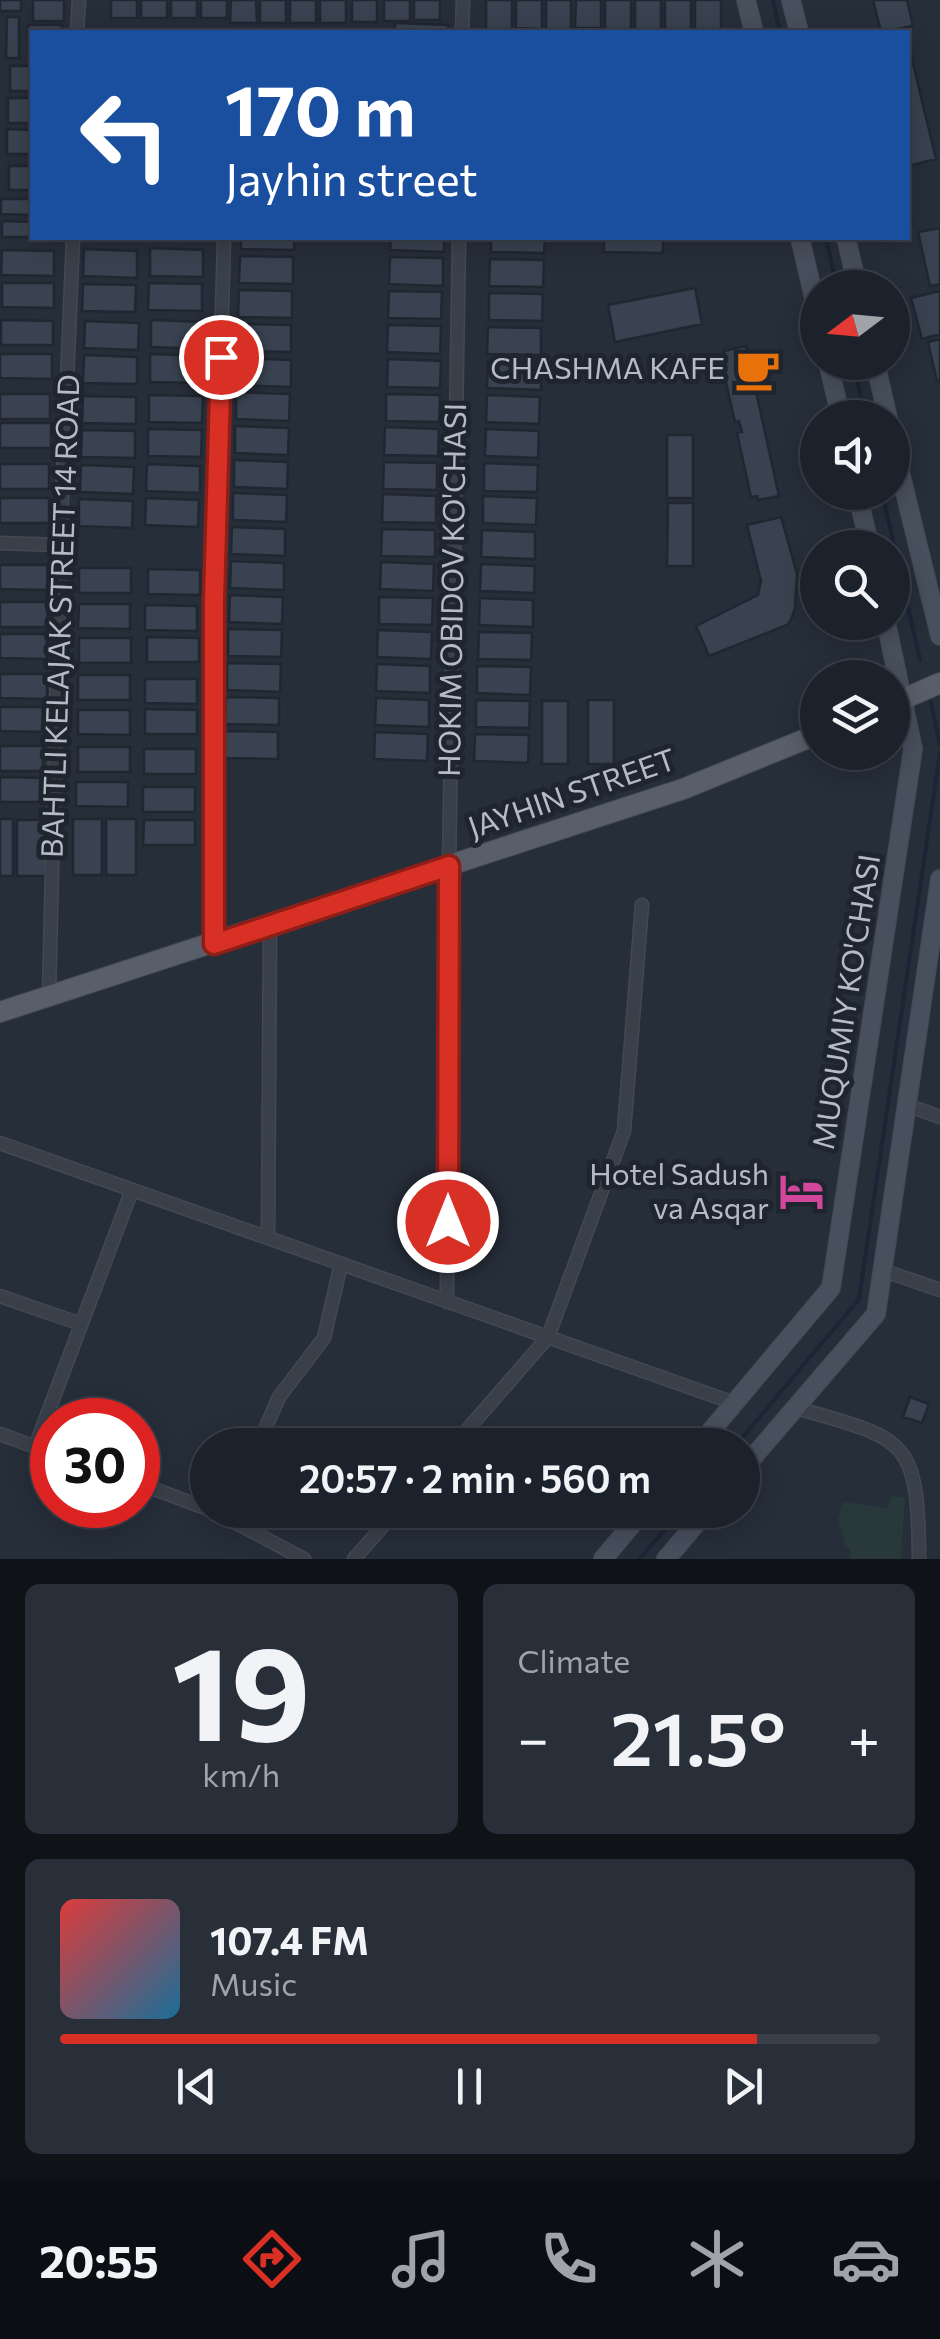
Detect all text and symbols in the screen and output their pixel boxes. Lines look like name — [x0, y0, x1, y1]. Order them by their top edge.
text: 170 m — [225, 65, 416, 150]
icon: left — [60, 70, 190, 200]
text: Jayhin street — [225, 150, 478, 205]
north arrow — [800, 270, 910, 380]
map controls — [800, 270, 910, 770]
pin — [179, 315, 264, 400]
icon: arrive — [194, 330, 249, 385]
cafe icon: CHASHMA KAFE — [734, 345, 782, 393]
place label: CHASHMA KAFE — [490, 348, 725, 385]
street label: BAHTLI KELAJAK STREET 14 ROAD — [32, 373, 85, 858]
button: sound — [800, 400, 910, 510]
street label: HOKIM OBIDOV KO'CHASI — [429, 403, 472, 777]
button: search — [800, 530, 910, 640]
button: layers — [800, 660, 910, 770]
street label: JAYHIN STREET — [463, 739, 680, 844]
street label: MUQUMIY KO'CHASI — [803, 851, 886, 1152]
place label: Hotel Sadush va Asqar — [589, 1154, 769, 1225]
hotel icon: Hotel Sadush va Asqar — [778, 1168, 826, 1216]
position arrow — [396, 1170, 500, 1274]
speed limit sign: 30 — [30, 1398, 160, 1528]
text: 20:57 · 2 min · 560 m — [299, 1454, 651, 1501]
text: 19 — [172, 1609, 311, 1768]
text: Climate — [518, 1640, 630, 1680]
text: 21.5° — [611, 1690, 786, 1781]
text: − — [518, 1703, 549, 1770]
text: + — [848, 1703, 880, 1770]
text: km/h — [202, 1754, 280, 1794]
text: 107.4 FM — [210, 1916, 369, 1963]
text: Music — [210, 1963, 297, 2003]
icon: previous — [169, 2059, 224, 2114]
icon: pause — [442, 2059, 497, 2114]
icon: next — [716, 2059, 771, 2114]
icon: directions — [237, 2224, 307, 2294]
icon: music — [386, 2224, 456, 2294]
icon: phone — [534, 2224, 604, 2294]
icon: climate — [682, 2224, 752, 2294]
icon: car — [831, 2224, 901, 2294]
text: 20:55 — [39, 2232, 159, 2287]

